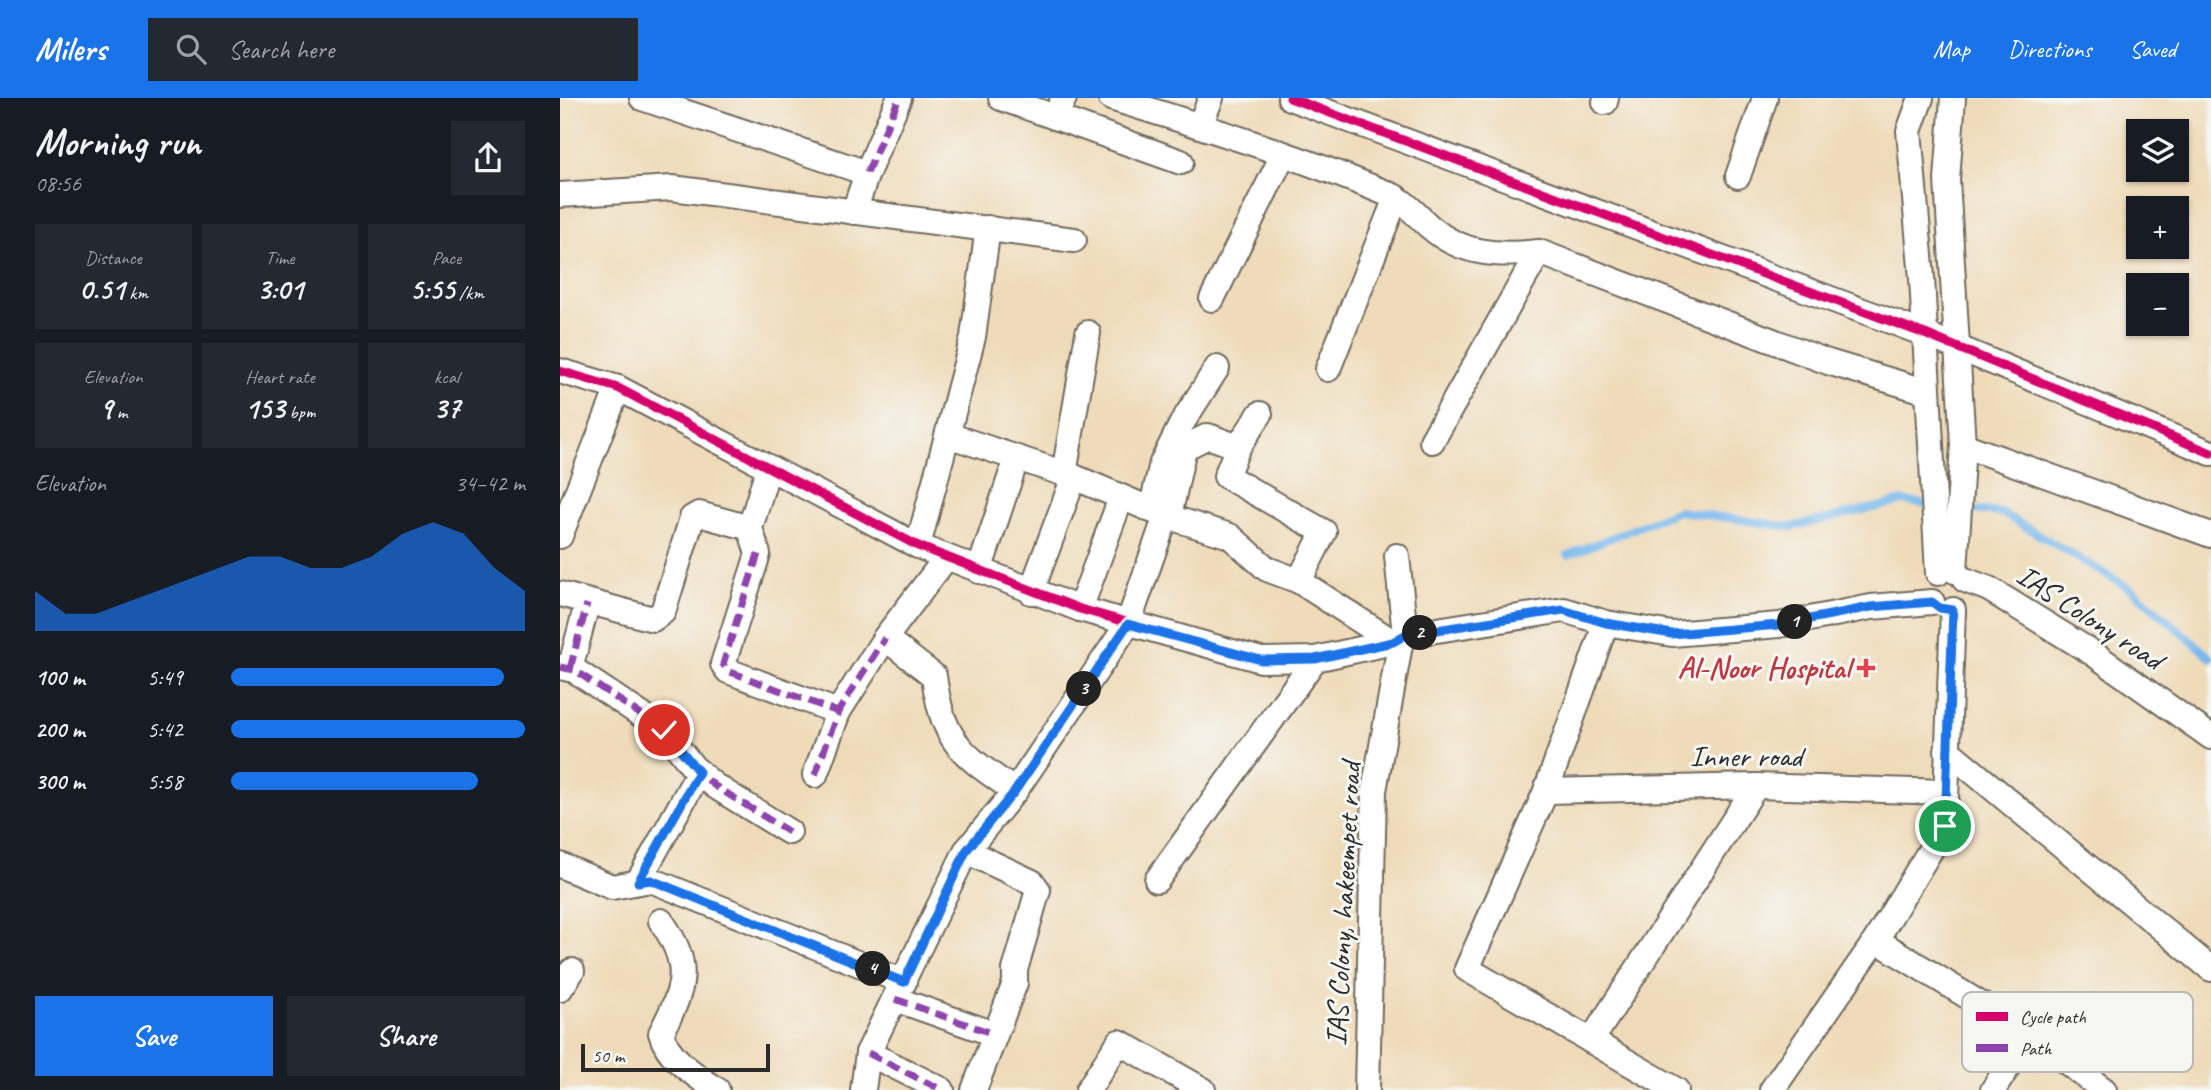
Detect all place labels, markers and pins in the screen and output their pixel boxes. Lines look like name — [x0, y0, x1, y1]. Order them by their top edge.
pin: 1 — [1778, 604, 1812, 640]
pin: 2 — [1402, 616, 1438, 650]
place label: Al-Noor Hospital — [1678, 649, 1856, 687]
marker: Al-Noor Hospital — [1856, 658, 1876, 678]
pin: 3 — [1066, 672, 1102, 706]
pin — [634, 700, 694, 760]
pin — [1915, 796, 1975, 856]
pin: 4 — [856, 952, 890, 986]

